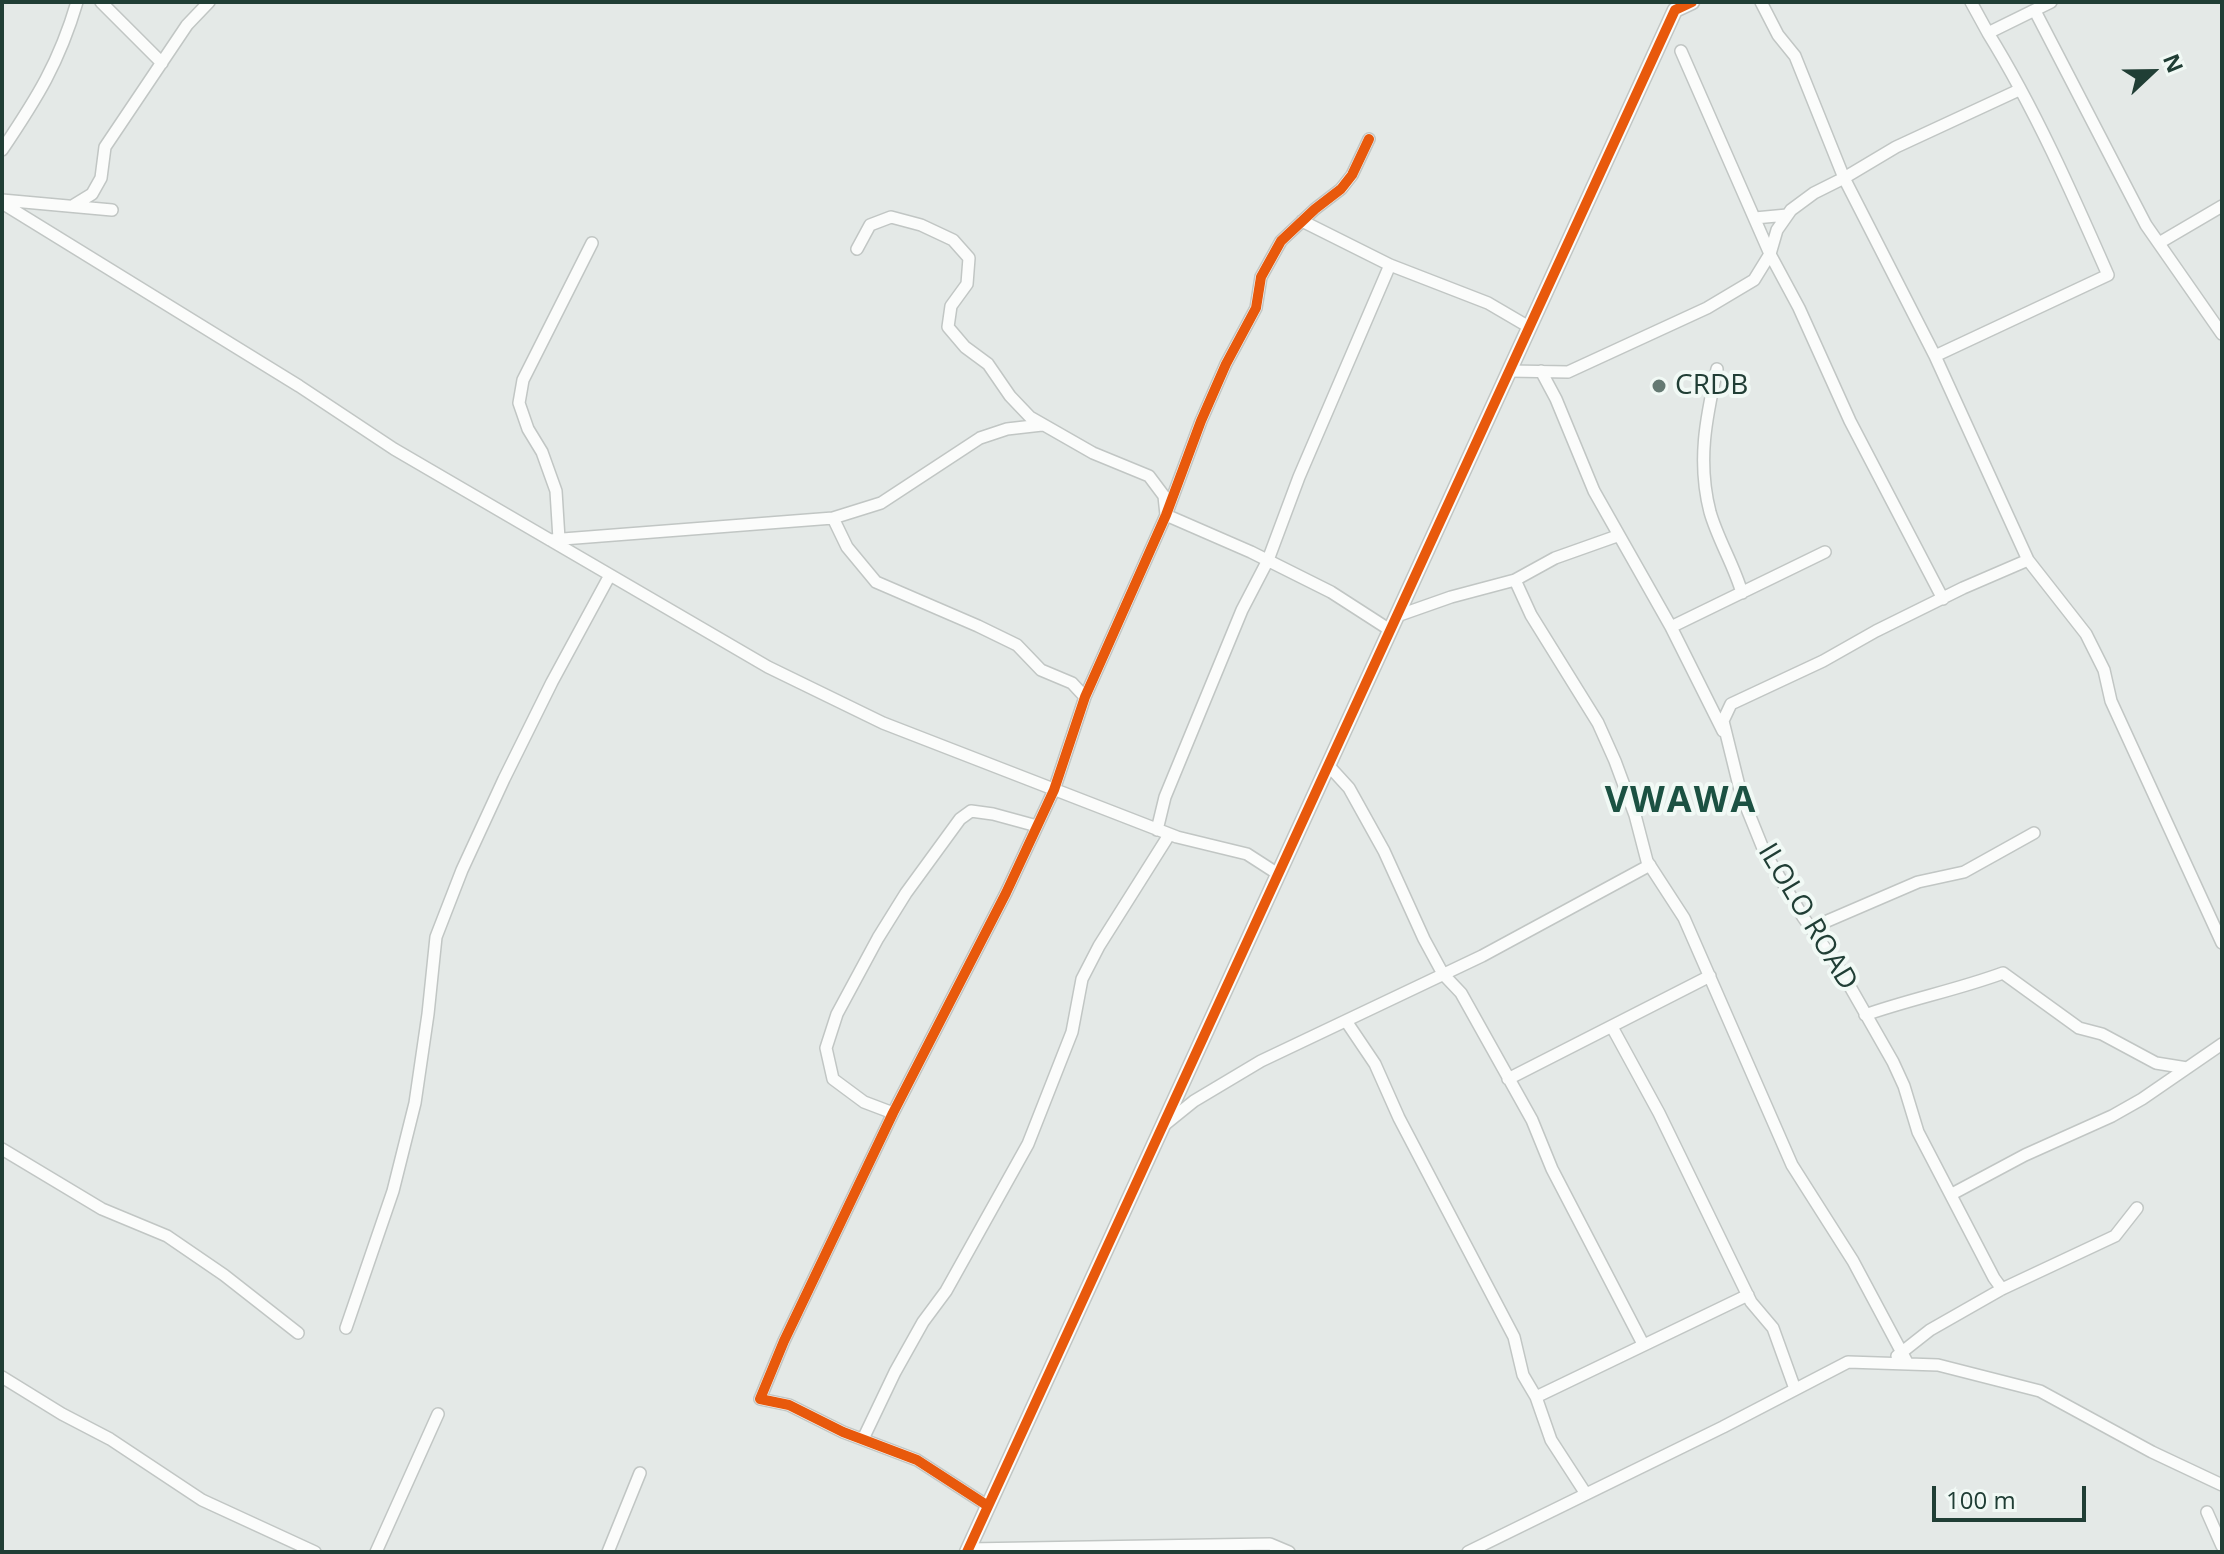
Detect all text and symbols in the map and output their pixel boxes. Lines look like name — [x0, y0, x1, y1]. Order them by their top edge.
north arrow — [2112, 32, 2192, 112]
text: N — [2157, 49, 2192, 77]
place label: CRDB — [1675, 369, 1748, 403]
marker: CRDB — [1650, 377, 1668, 395]
district label: VWAWA — [1605, 780, 1757, 824]
street label: ILOLO ROAD — [1750, 838, 1864, 996]
scale bar — [1936, 1470, 2090, 1520]
text: 100 m — [1946, 1483, 2016, 1516]

